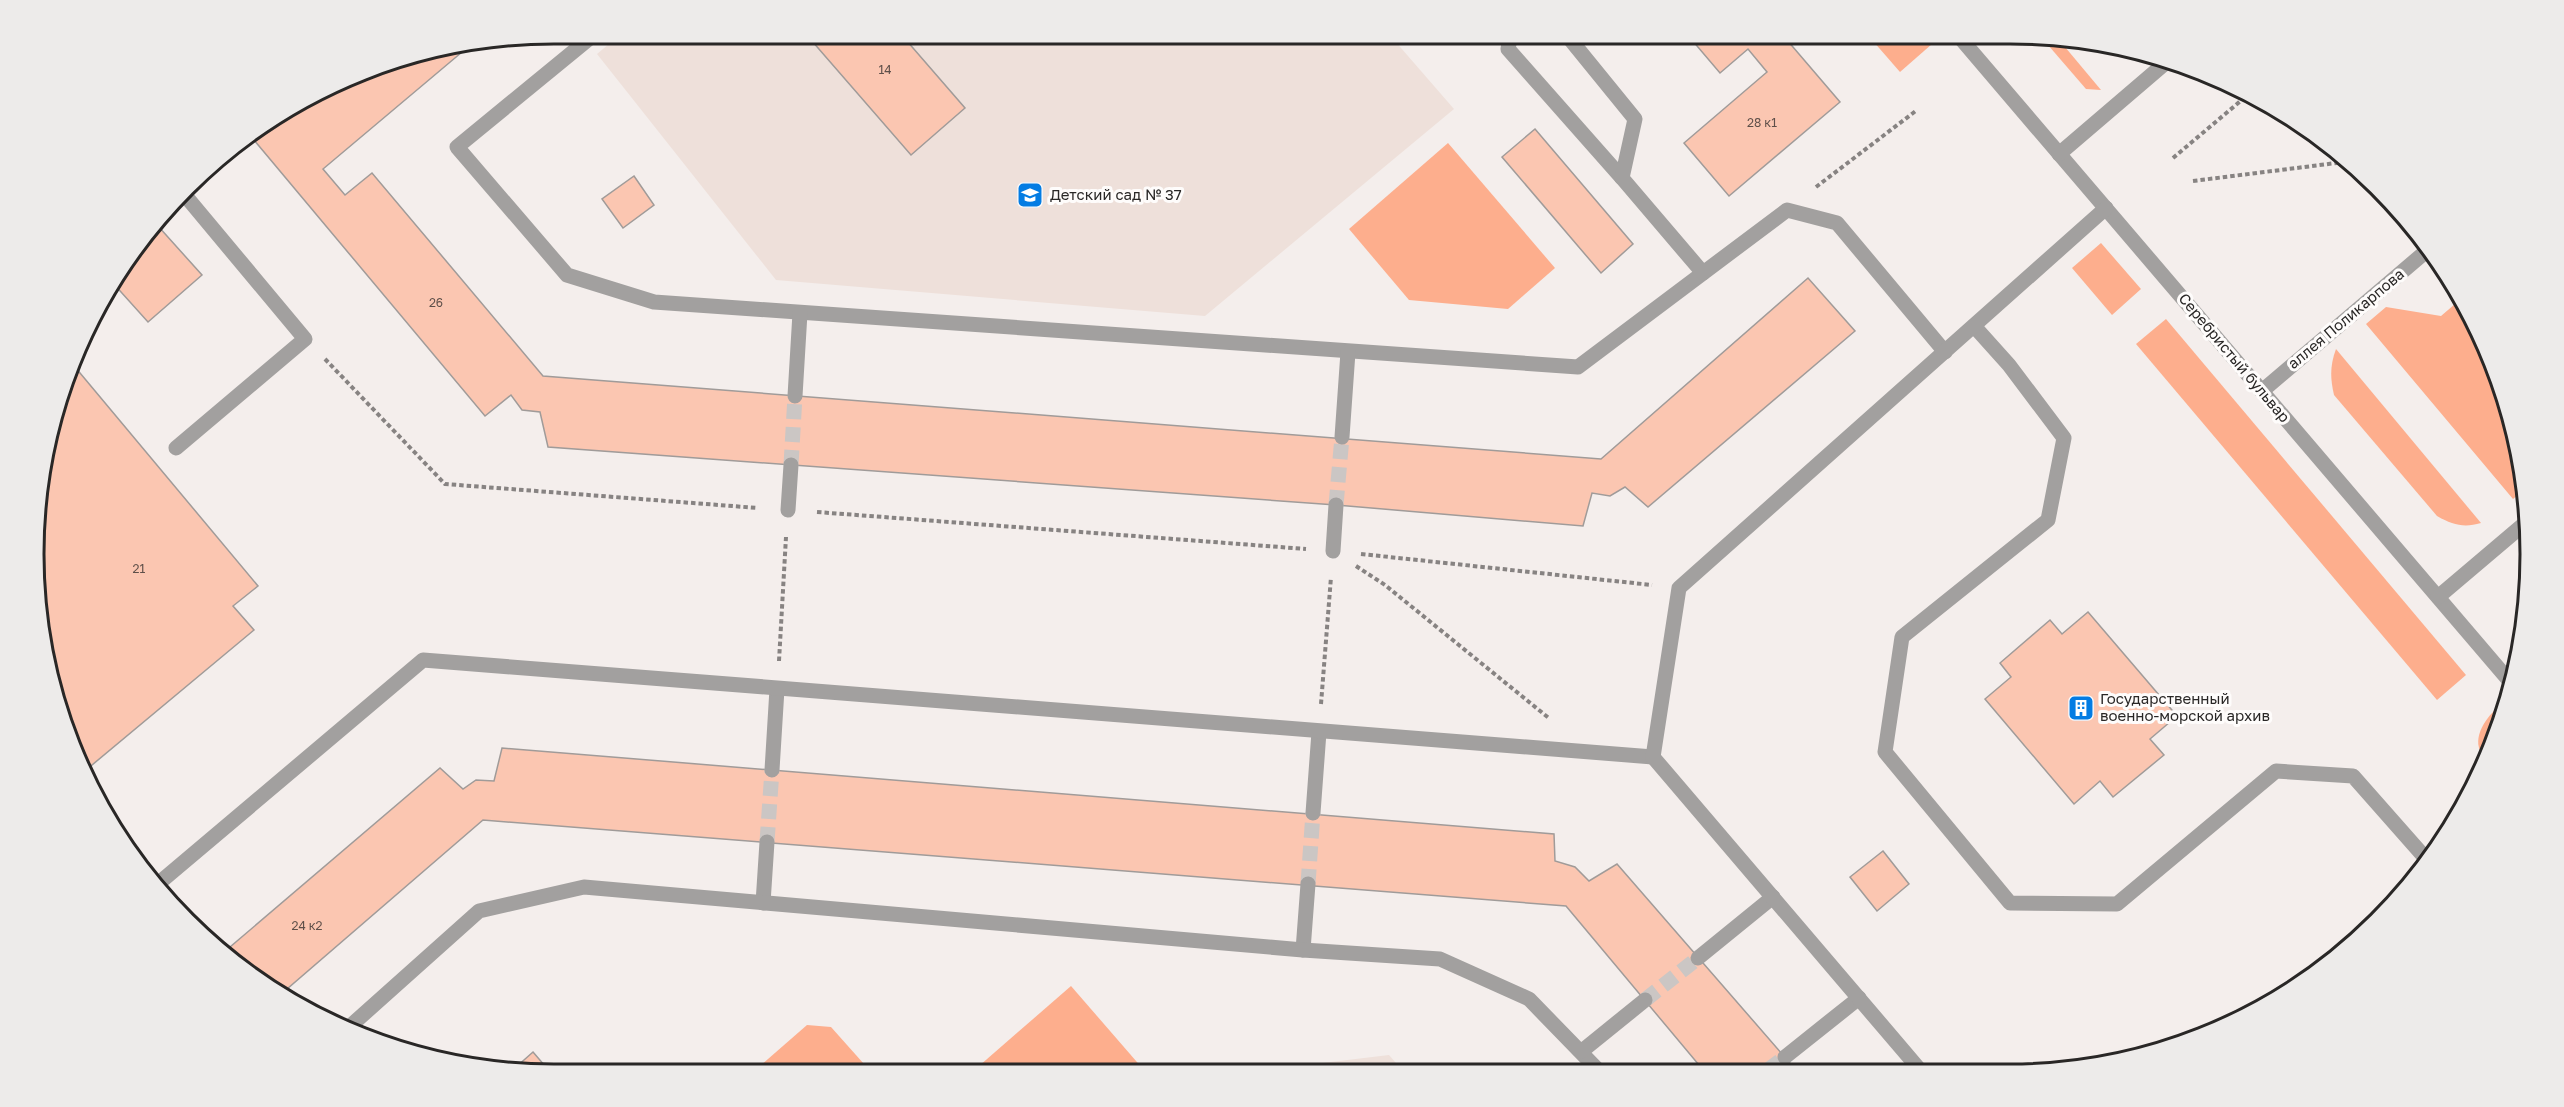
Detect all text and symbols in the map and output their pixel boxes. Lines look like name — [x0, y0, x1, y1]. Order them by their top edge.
house number: 14 — [878, 62, 892, 77]
house number: 28 к1 — [1747, 115, 1777, 130]
school or university icon: Детский сад № 37 — [1015, 180, 1045, 210]
place label: Детский сад № 37 — [1050, 185, 1182, 203]
street label: аллея Поликарпова — [2284, 264, 2407, 372]
street label: Серебристый бульвар — [2175, 289, 2294, 426]
house number: 26 — [429, 295, 443, 310]
house number: 21 — [133, 561, 146, 576]
place label: Государственный военно-морской архив — [2100, 689, 2270, 724]
building icon: Государственный военно-морской архив — [2066, 693, 2096, 723]
house number: 24 к2 — [291, 918, 323, 933]

